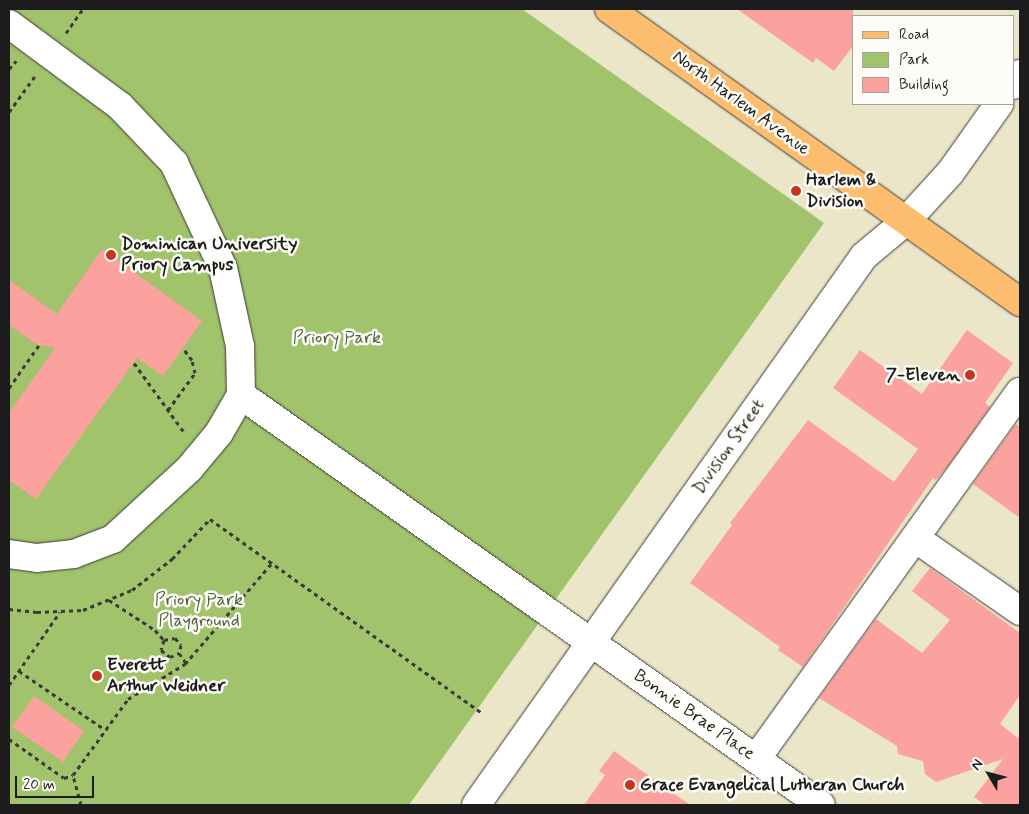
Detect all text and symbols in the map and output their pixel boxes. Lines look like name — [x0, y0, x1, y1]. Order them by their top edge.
legend — [852, 15, 1014, 105]
text: Road — [899, 25, 929, 45]
street label: North Harlem Avenue — [669, 46, 813, 160]
text: Park — [899, 50, 929, 70]
text: Building — [899, 75, 949, 95]
place label: Harlem & Division — [806, 170, 876, 212]
marker: Harlem & Division — [790, 185, 802, 197]
place label: Dominican University Priory Campus — [121, 234, 290, 276]
marker: Dominican University Priory Campus — [105, 249, 117, 261]
park label: Priory Park — [293, 327, 381, 349]
place label: 7-Eleven — [886, 364, 960, 386]
marker: 7-Eleven — [964, 369, 976, 381]
street label: Division Street — [688, 394, 770, 500]
park label: Priory Park Playground — [155, 590, 243, 632]
place label: Everett Arthur Weidner — [107, 655, 227, 698]
street label: Bonnie Brae Place — [630, 666, 758, 764]
marker: Everett Arthur Weidner — [91, 670, 103, 682]
north arrow — [964, 749, 1014, 799]
text: N — [967, 756, 987, 774]
scale bar — [18, 766, 96, 798]
place label: Grace Evangelical Lutheran Church — [640, 774, 910, 796]
text: 20 m — [23, 775, 55, 795]
marker: Grace Evangelical Lutheran Church — [624, 779, 636, 791]

